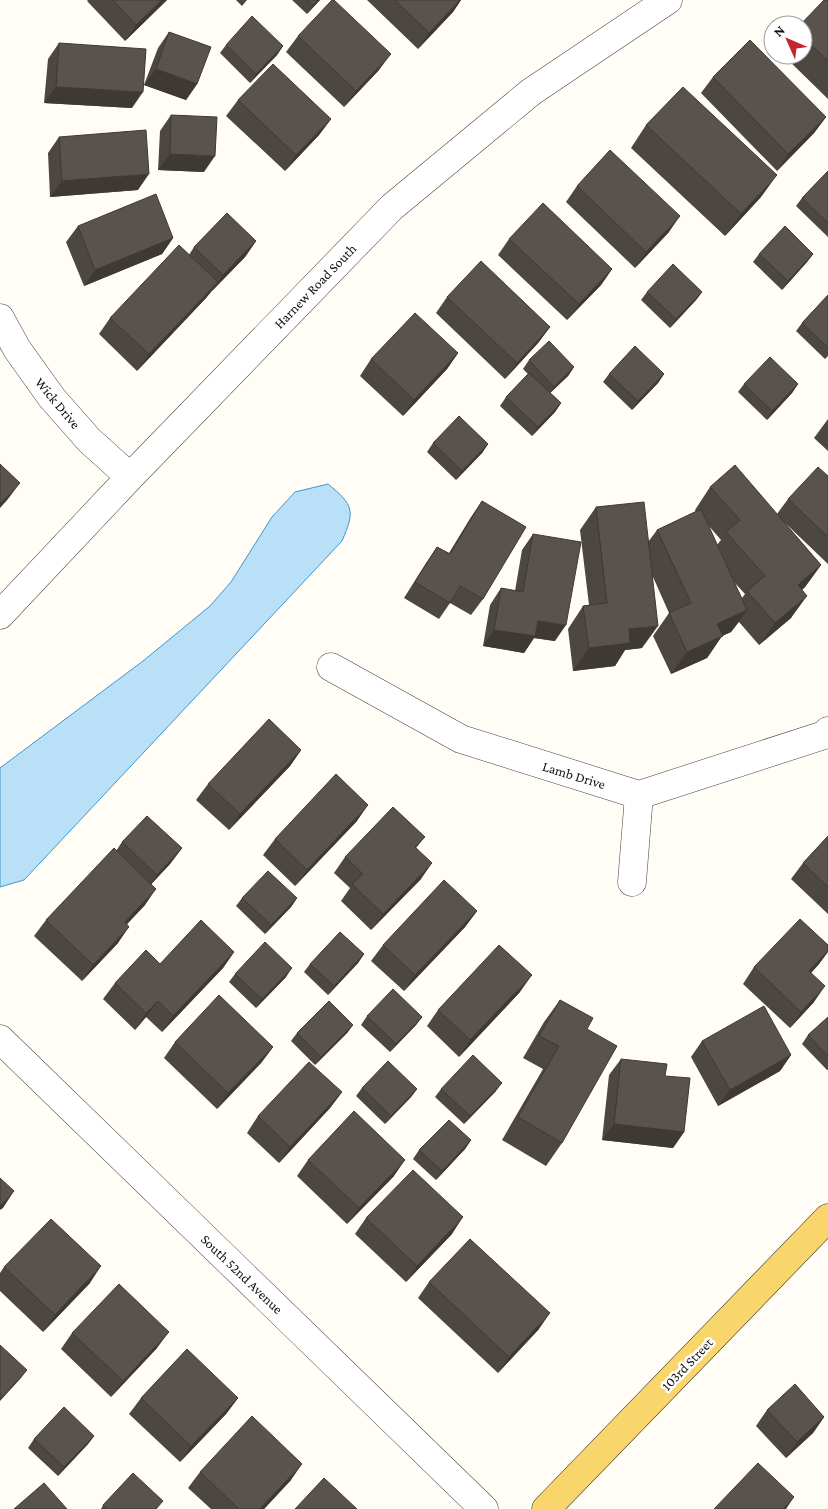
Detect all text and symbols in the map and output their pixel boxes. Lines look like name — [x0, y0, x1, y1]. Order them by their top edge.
north arrow — [763, 15, 813, 65]
text: N — [770, 21, 788, 40]
street label: Harnew Road South — [271, 240, 360, 332]
street label: Wick Drive — [32, 374, 84, 432]
street label: Lamb Drive — [541, 758, 607, 792]
street label: South 52nd Avenue — [198, 1231, 286, 1317]
street label: 103rd Street — [658, 1334, 716, 1393]

